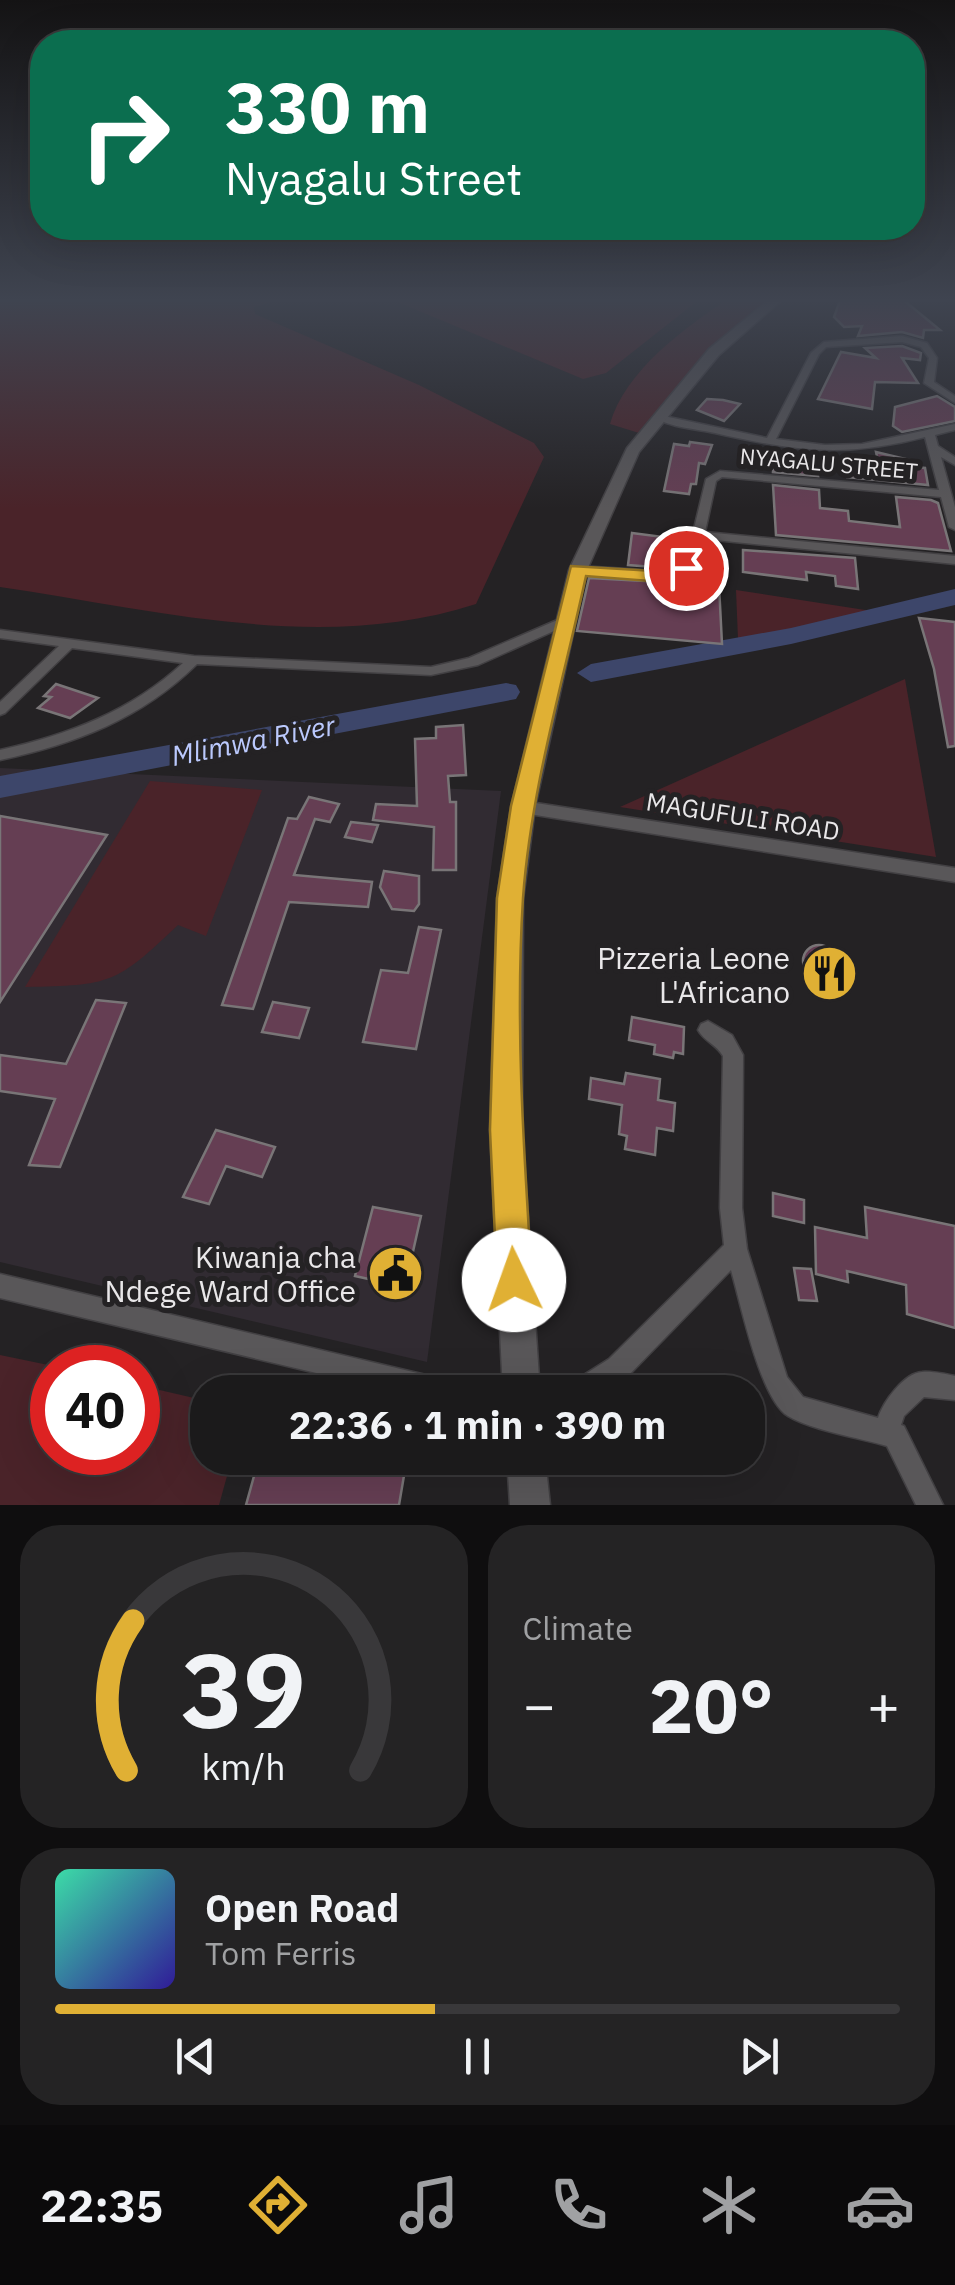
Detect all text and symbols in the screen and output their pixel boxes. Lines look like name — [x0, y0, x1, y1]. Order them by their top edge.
text: 330 m — [225, 61, 430, 152]
icon: right — [60, 70, 190, 200]
text: Nyagalu Street — [225, 149, 522, 207]
street label: NYAGALU STREET — [739, 441, 920, 485]
pin — [644, 526, 729, 611]
icon: arrive — [659, 541, 714, 596]
water label: Mlimwa River — [168, 706, 339, 774]
street label: MAGUFULI ROAD — [644, 784, 842, 848]
place label: Pizzeria Leone L'Africano — [597, 938, 790, 1011]
restaurant icon: Pizzeria Leone L'Africano — [799, 944, 859, 1004]
position arrow — [462, 1228, 566, 1332]
place label: Kiwanja cha Ndege Ward Office — [105, 1237, 356, 1310]
public building icon: Kiwanja cha Ndege Ward Office — [365, 1243, 425, 1303]
speed limit sign: 40 — [30, 1345, 160, 1475]
text: 22:36 · 1 min · 390 m — [289, 1400, 666, 1449]
text: Climate — [523, 1607, 633, 1649]
text: 39 — [181, 1621, 306, 1757]
text: 20° — [649, 1656, 774, 1754]
text: − — [523, 1669, 556, 1740]
text: + — [867, 1669, 900, 1740]
text: km/h — [202, 1743, 286, 1790]
text: Open Road — [205, 1883, 399, 1932]
text: Tom Ferris — [205, 1932, 356, 1974]
icon: previous — [168, 2029, 223, 2084]
icon: pause — [450, 2029, 505, 2084]
icon: next — [732, 2029, 787, 2084]
icon: directions — [243, 2170, 313, 2240]
icon: music — [394, 2170, 464, 2240]
icon: phone — [544, 2170, 614, 2240]
icon: climate — [694, 2170, 764, 2240]
icon: car — [845, 2170, 915, 2240]
text: 22:35 — [40, 2176, 163, 2234]

